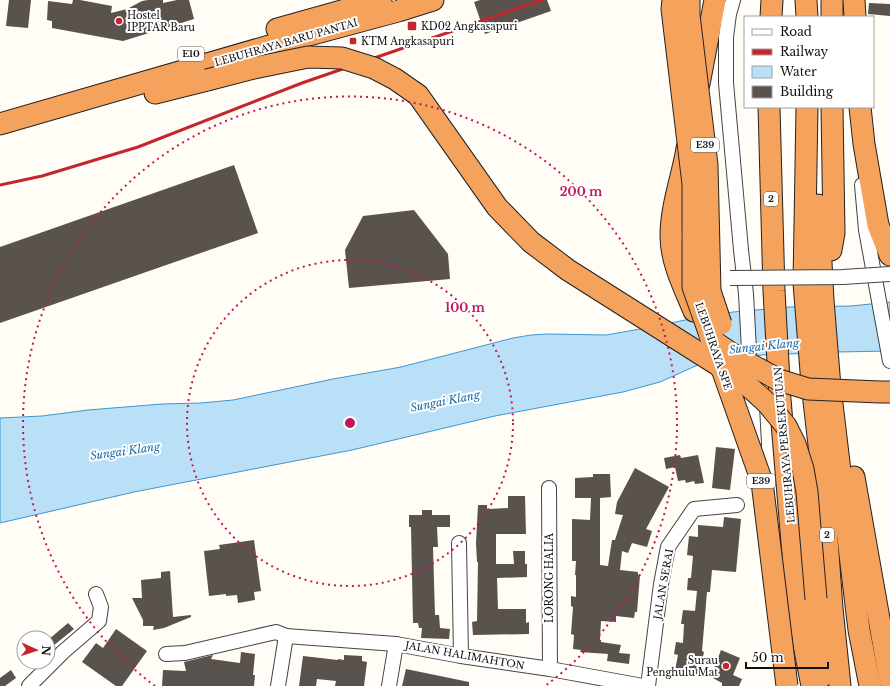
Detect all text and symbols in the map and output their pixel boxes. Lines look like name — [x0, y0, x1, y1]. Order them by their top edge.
place label: Hostel IPPTAR Baru — [127, 9, 195, 34]
marker: Hostel IPPTAR Baru — [114, 16, 124, 26]
street label: LEBUHRAYA BARU PANTAI — [213, 16, 359, 69]
legend — [744, 16, 874, 108]
marker: KD02 Angkasapuri — [406, 20, 418, 32]
place label: KD02 Angkasapuri — [421, 20, 518, 33]
text: Road — [780, 24, 812, 39]
place label: KTM Angkasapuri — [361, 35, 455, 48]
marker: KTM Angkasapuri — [348, 36, 358, 46]
text: Railway — [780, 44, 829, 59]
road number: E10 — [178, 47, 204, 61]
text: Water — [779, 64, 817, 79]
text: Building — [780, 84, 834, 99]
road number: E39 — [691, 138, 719, 152]
text: 200 m — [560, 184, 603, 199]
road number: 2 — [764, 192, 778, 206]
text: 100 m — [445, 300, 486, 315]
street label: LEBUHRAYA SPE — [692, 300, 735, 392]
water label: Sungai Klang — [728, 335, 801, 357]
street label: LEBUHRAYA PERSEKUTUAN — [771, 366, 798, 524]
water label: Sungai Klang — [409, 387, 482, 415]
centre of rings — [343, 416, 357, 430]
water label: Sungai Klang — [89, 439, 162, 463]
road number: E39 — [747, 474, 775, 488]
road number: 2 — [820, 528, 834, 542]
street label: LORONG HALIA — [543, 533, 556, 623]
street label: JALAN SERAI — [651, 548, 676, 623]
north arrow — [16, 630, 56, 670]
street label: JALAN HALIMAHTON — [402, 638, 526, 672]
scale bar — [746, 644, 828, 670]
text: N — [39, 645, 53, 657]
text: 50 m — [752, 650, 784, 665]
place label: Surau Penghulu Mat — [646, 654, 718, 679]
marker: Surau Penghulu Mat — [721, 661, 731, 671]

